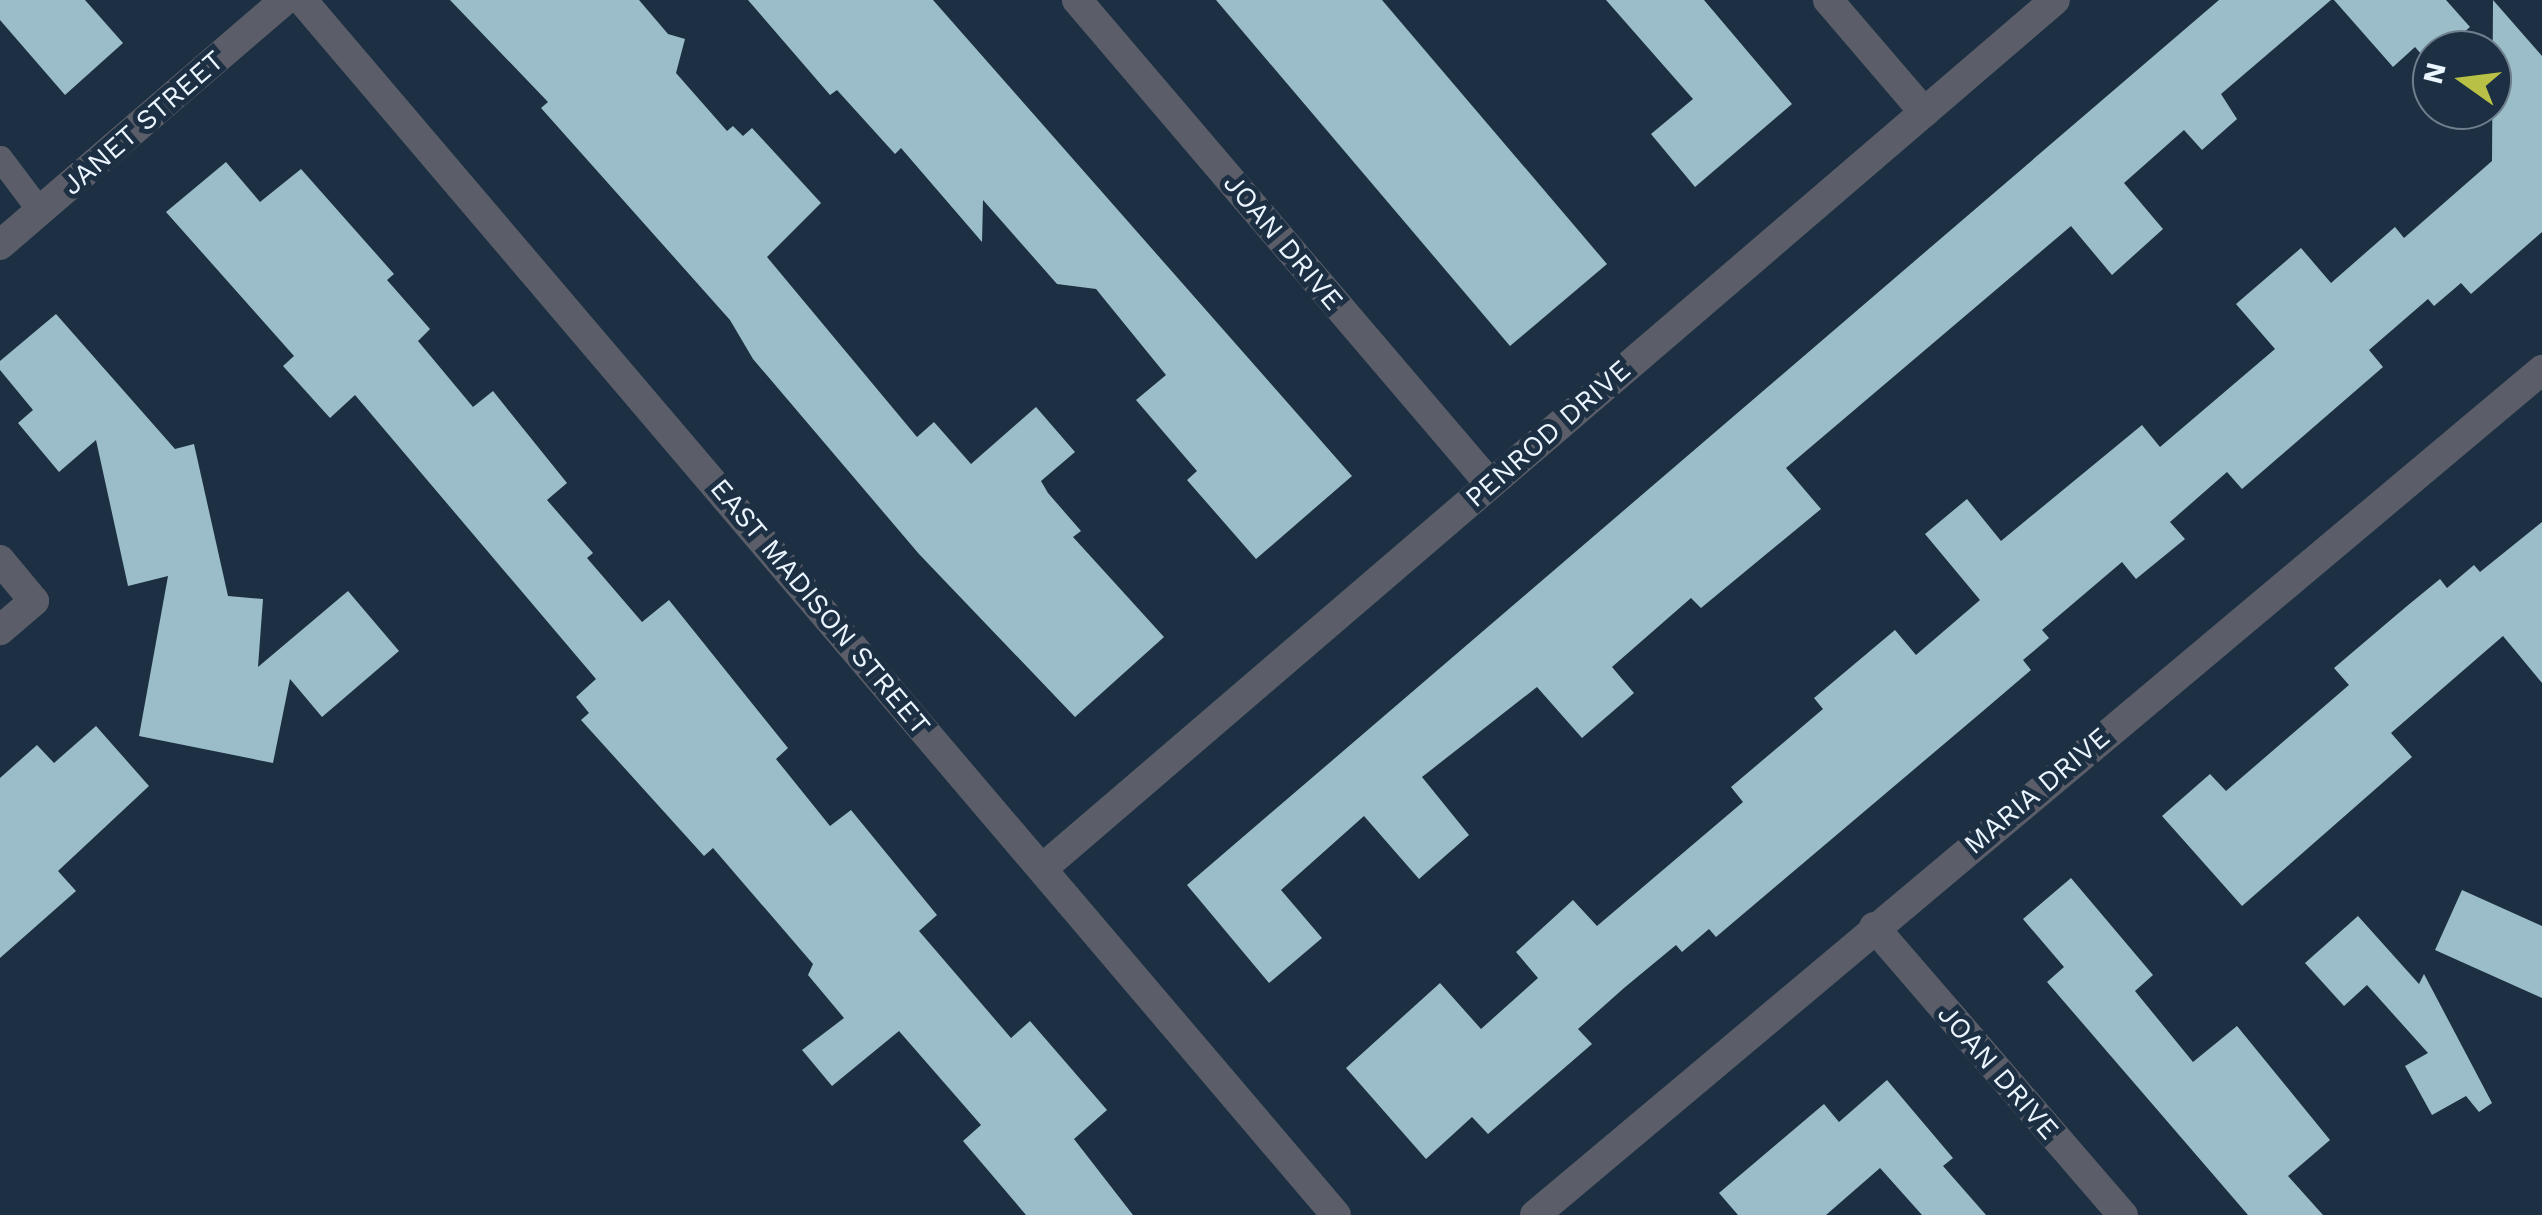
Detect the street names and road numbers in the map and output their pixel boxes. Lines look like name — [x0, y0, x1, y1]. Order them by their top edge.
street label: JANET STREET — [55, 43, 231, 203]
street label: JOAN DRIVE — [1216, 167, 1350, 317]
street label: PENROD DRIVE — [1459, 353, 1637, 515]
street label: EAST MADISON STREET — [703, 472, 937, 742]
street label: MARIA DRIVE — [1957, 720, 2117, 862]
street label: JOAN DRIVE — [1930, 998, 2066, 1146]

